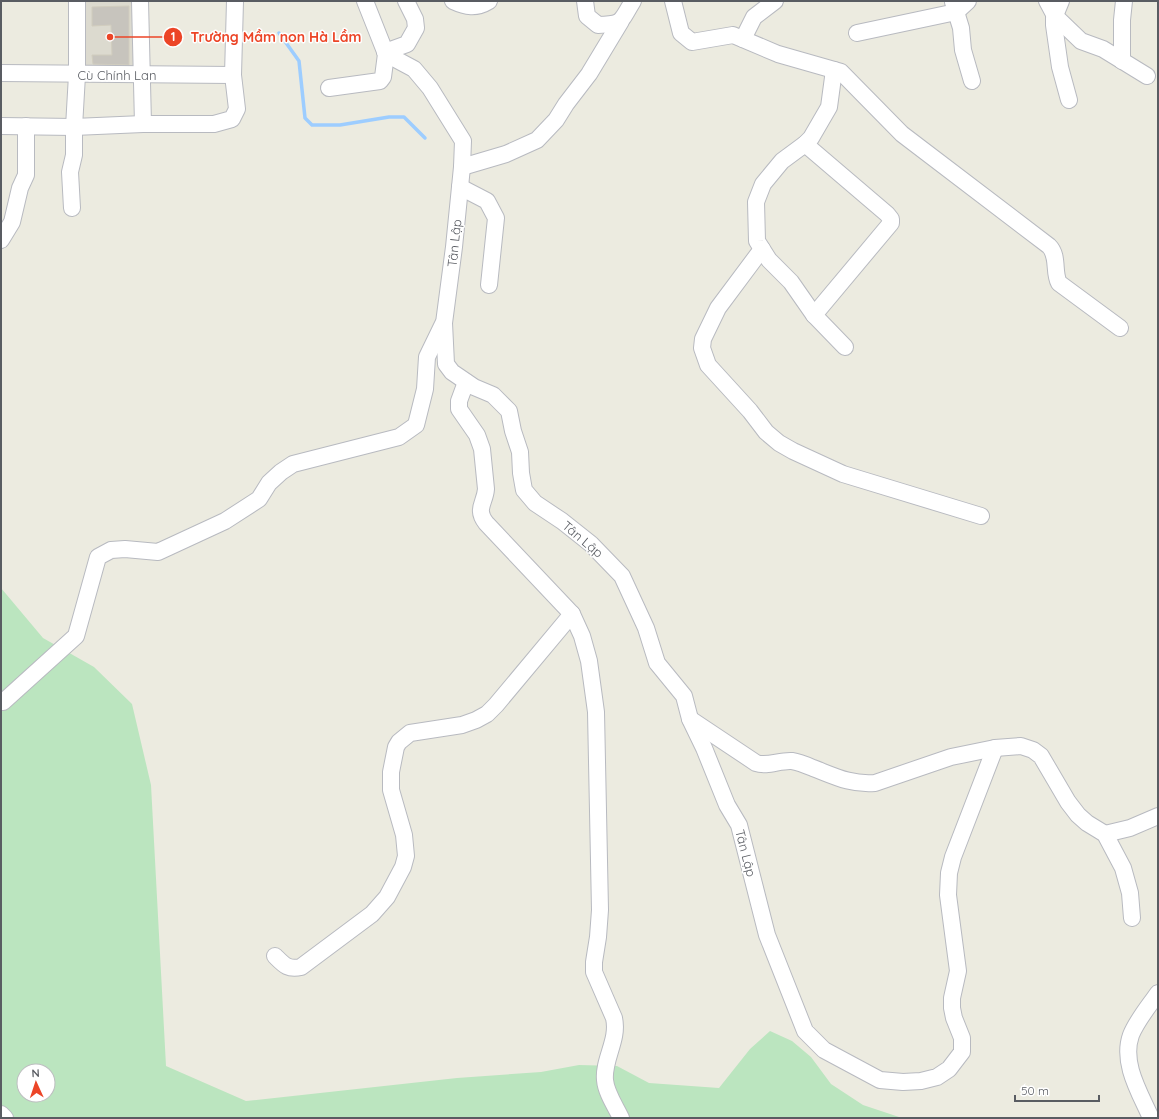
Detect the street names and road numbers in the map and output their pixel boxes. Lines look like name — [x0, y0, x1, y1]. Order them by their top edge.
street label: Cù Chính Lan — [78, 67, 156, 83]
street label: Tân Lập — [444, 218, 464, 268]
street label: Tân Lập — [559, 517, 607, 561]
street label: Tân Lập — [732, 828, 760, 878]

